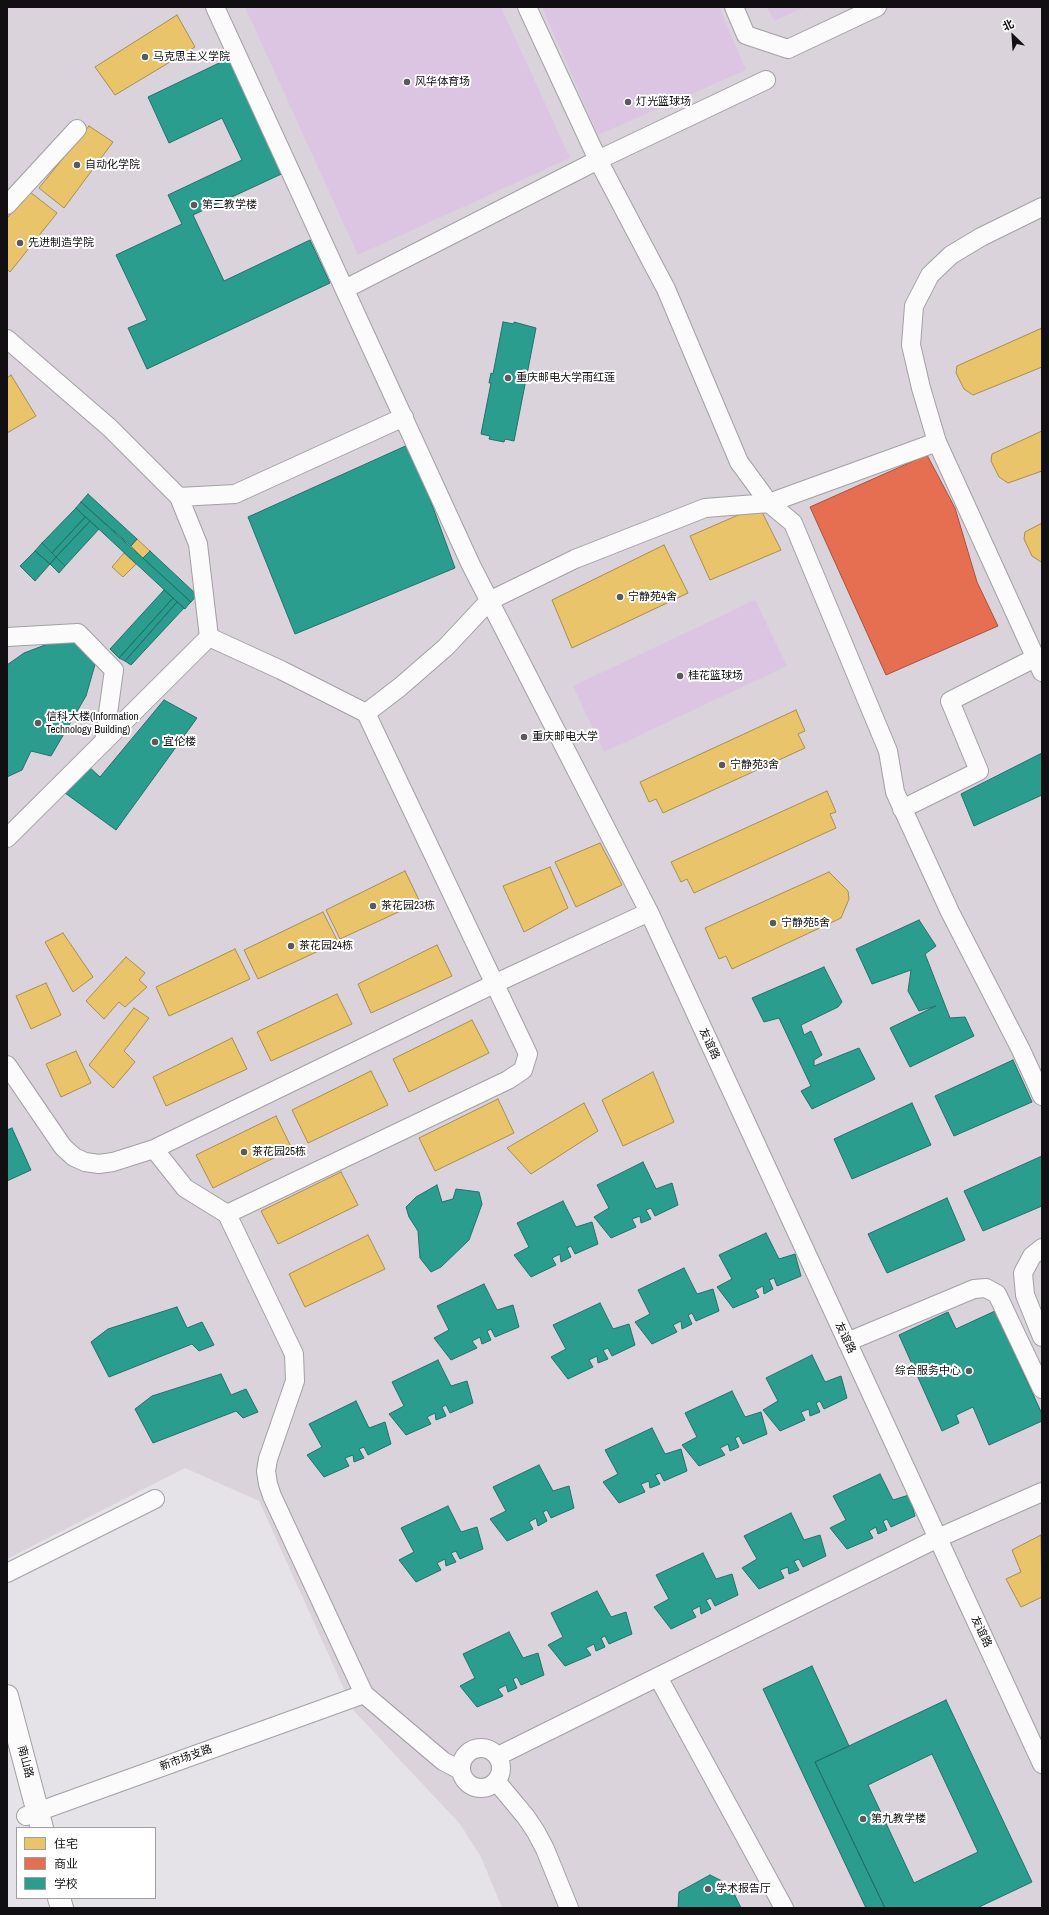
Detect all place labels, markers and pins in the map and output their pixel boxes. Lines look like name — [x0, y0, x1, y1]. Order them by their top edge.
place label: 马克思主义学院 — [153, 50, 230, 64]
marker: 马克思主义学院 — [140, 52, 150, 62]
place label: 风华体育场 — [415, 75, 470, 89]
marker: 风华体育场 — [402, 77, 412, 87]
place label: 灯光篮球场 — [636, 95, 691, 109]
marker: 灯光篮球场 — [623, 97, 633, 107]
place label: 自动化学院 — [85, 158, 140, 172]
marker: 自动化学院 — [72, 160, 82, 170]
place label: 第二教学楼 — [202, 198, 257, 212]
marker: 第二教学楼 — [189, 200, 199, 210]
place label: 先进制造学院 — [28, 236, 94, 250]
marker: 先进制造学院 — [15, 238, 25, 248]
place label: 重庆邮电大学雨红莲 — [516, 371, 615, 385]
marker: 重庆邮电大学雨红莲 — [503, 373, 513, 383]
place label: 宁静苑4舍 — [628, 590, 677, 604]
marker: 宁静苑4舍 — [615, 592, 625, 602]
place label: 桂花篮球场 — [688, 669, 743, 683]
marker: 桂花篮球场 — [675, 671, 685, 681]
place label: 信科大楼(Information Technology Building) — [46, 710, 139, 736]
marker: 信科大楼(Information Technology Building) — [33, 718, 43, 728]
place label: 重庆邮电大学 — [532, 730, 598, 744]
marker: 重庆邮电大学 — [519, 732, 529, 742]
place label: 宜伦楼 — [163, 735, 196, 749]
marker: 宜伦楼 — [150, 737, 160, 747]
place label: 宁静苑3舍 — [730, 758, 779, 772]
marker: 宁静苑3舍 — [717, 760, 727, 770]
place label: 茶花园23栋 — [381, 899, 435, 913]
marker: 茶花园23栋 — [368, 901, 378, 911]
place label: 宁静苑5舍 — [781, 916, 830, 930]
marker: 宁静苑5舍 — [768, 918, 778, 928]
place label: 茶花园24栋 — [299, 939, 353, 953]
marker: 茶花园24栋 — [286, 941, 296, 951]
place label: 茶花园25栋 — [252, 1145, 306, 1159]
marker: 茶花园25栋 — [239, 1147, 249, 1157]
place label: 综合服务中心 — [895, 1364, 961, 1378]
marker: 综合服务中心 — [964, 1366, 974, 1376]
place label: 第九教学楼 — [871, 1812, 926, 1826]
marker: 第九教学楼 — [858, 1814, 868, 1824]
place label: 学术报告厅 — [716, 1882, 771, 1896]
marker: 学术报告厅 — [703, 1884, 713, 1894]

